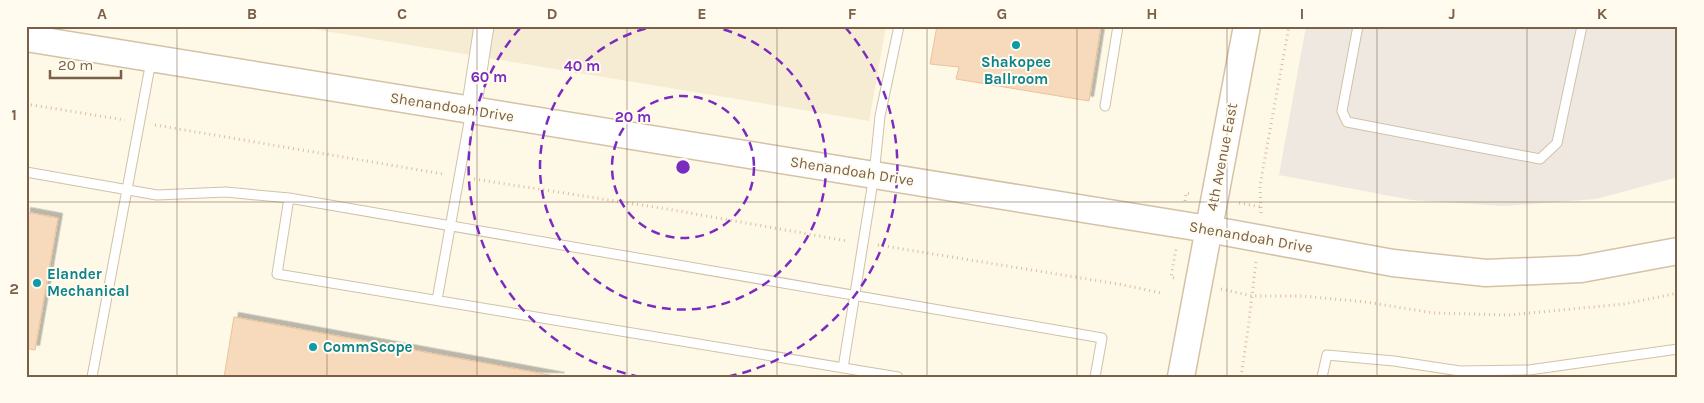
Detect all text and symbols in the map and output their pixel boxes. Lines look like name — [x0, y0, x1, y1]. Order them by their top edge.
text: A — [97, 4, 107, 23]
text: B — [247, 4, 257, 23]
text: C — [397, 4, 407, 23]
text: D — [547, 4, 558, 23]
text: E — [697, 4, 707, 23]
text: F — [848, 4, 857, 23]
text: G — [997, 4, 1007, 23]
text: H — [1146, 4, 1158, 23]
text: I — [1300, 4, 1304, 23]
text: J — [1448, 4, 1456, 23]
text: K — [1597, 4, 1608, 23]
marker: Shakopee Ballroom — [1010, 39, 1022, 51]
scale bar — [50, 48, 121, 80]
place label: Shakopee Ballroom — [981, 53, 1051, 88]
text: 20 m — [58, 56, 93, 74]
text: 40 m — [564, 57, 600, 75]
text: 60 m — [471, 68, 507, 86]
street label: Shenandoah Drive — [389, 88, 515, 126]
street label: 4th Avenue East — [1203, 101, 1241, 213]
text: 1 — [11, 105, 17, 124]
text: 20 m — [615, 108, 651, 126]
street label: Shenandoah Drive — [789, 152, 915, 190]
centre of rings — [674, 158, 692, 176]
street label: Shenandoah Drive — [1188, 217, 1314, 257]
place label: Elander Mechanical — [47, 265, 130, 300]
marker: Elander Mechanical — [31, 277, 43, 289]
text: 2 — [9, 279, 19, 298]
place label: CommScope — [323, 338, 413, 356]
marker: CommScope — [307, 341, 319, 353]

